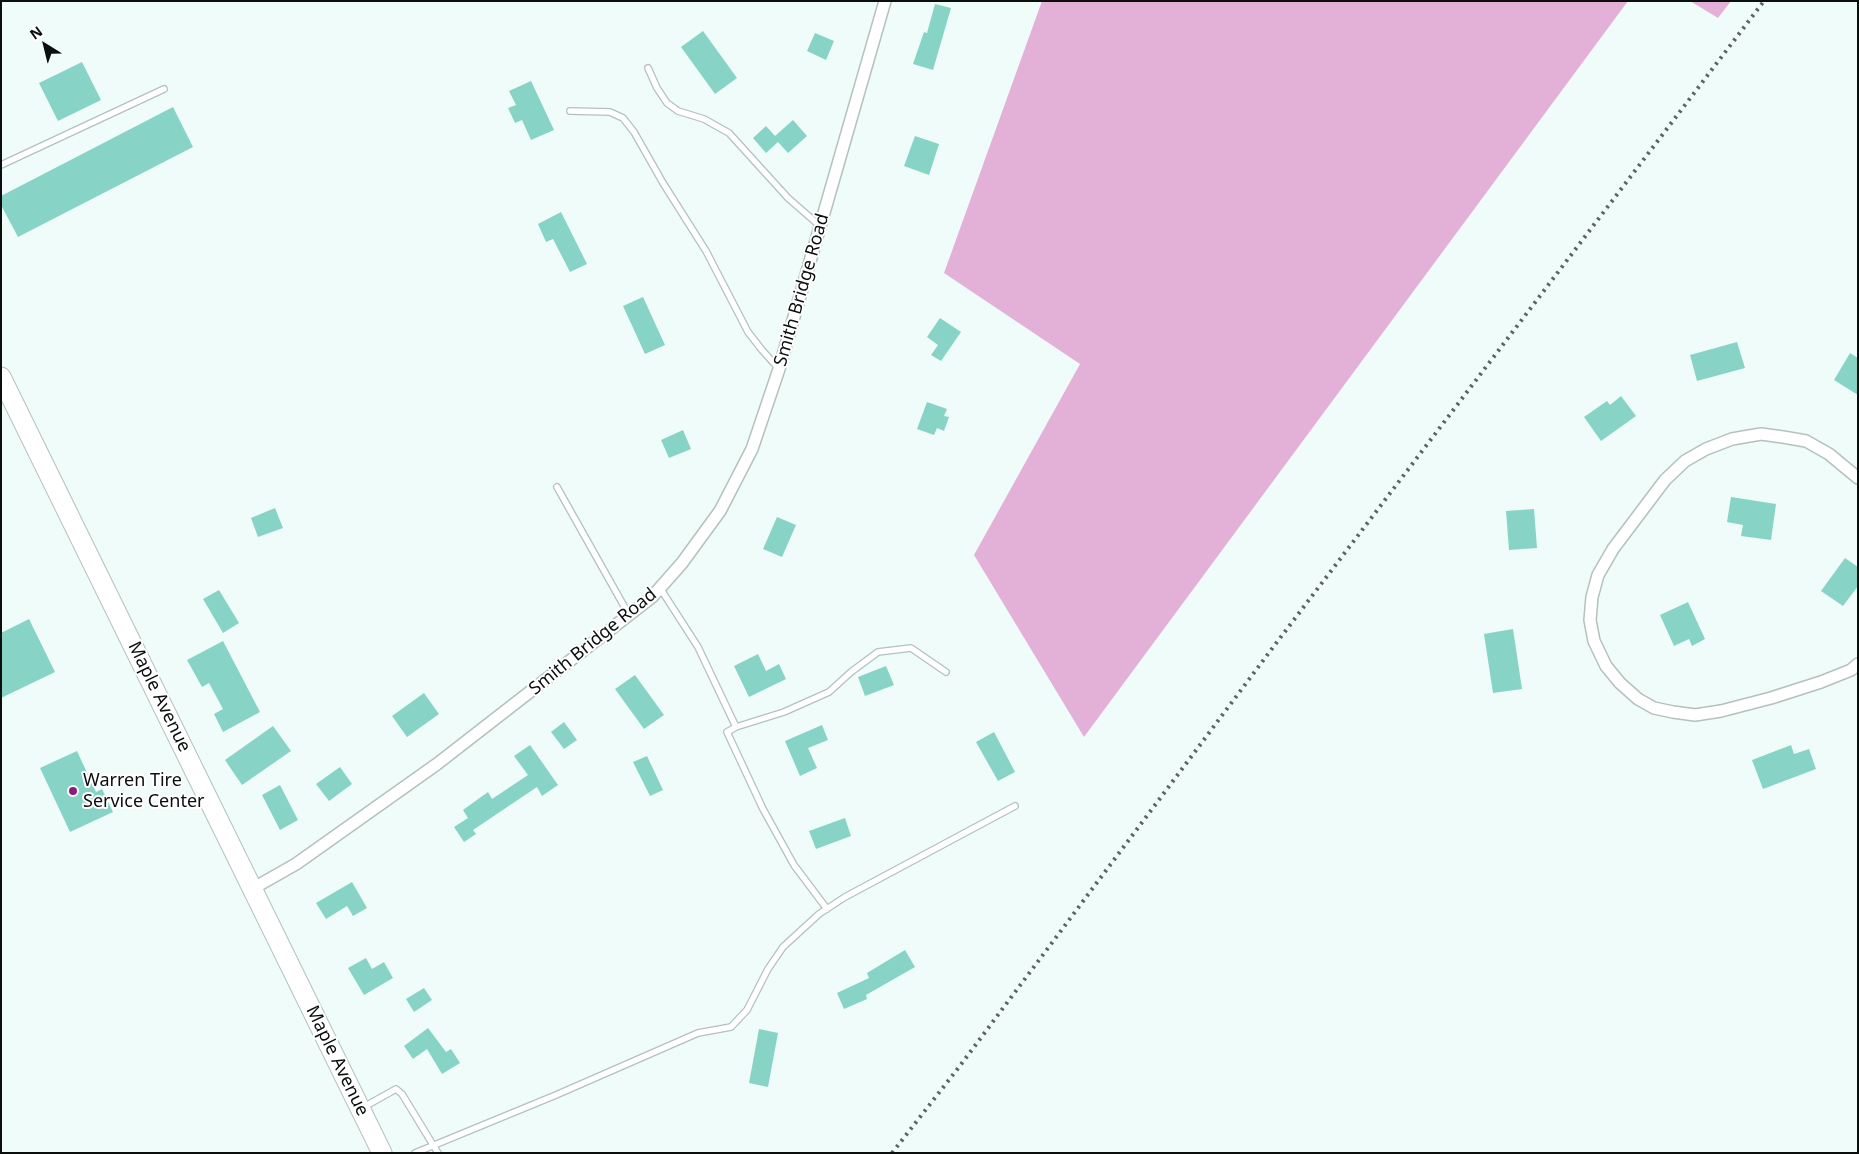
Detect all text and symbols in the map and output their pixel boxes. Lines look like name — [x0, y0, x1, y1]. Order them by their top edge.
north arrow — [20, 20, 70, 70]
text: N — [26, 21, 46, 43]
street label: Smith Bridge Road — [770, 211, 834, 369]
street label: Smith Bridge Road — [525, 584, 661, 700]
street label: Maple Avenue — [123, 638, 195, 756]
place label: Warren Tire Service Center — [83, 770, 204, 812]
marker: Warren Tire Service Center — [67, 785, 79, 797]
street label: Maple Avenue — [301, 1002, 373, 1120]

